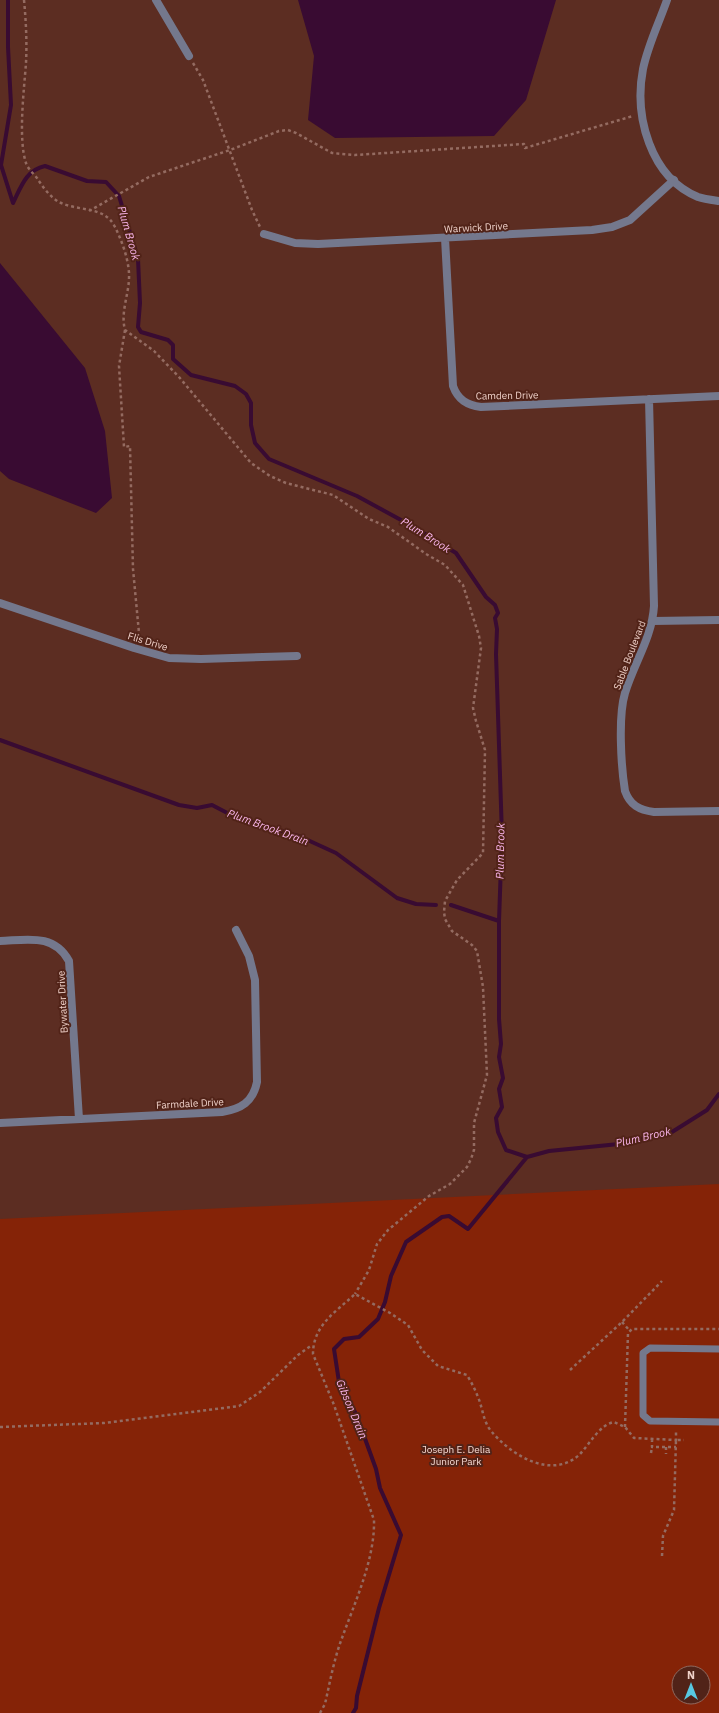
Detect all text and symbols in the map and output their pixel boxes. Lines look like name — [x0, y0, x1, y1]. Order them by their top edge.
water label: Plum Brook — [115, 204, 144, 262]
street label: Warwick Drive — [444, 219, 509, 236]
street label: Camden Drive — [475, 388, 539, 403]
water label: Plum Brook — [398, 514, 454, 556]
street label: Sable Boulevard — [610, 619, 649, 692]
street label: Flis Drive — [126, 629, 170, 654]
water label: Plum Brook Drain — [226, 806, 310, 848]
water label: Plum Brook — [493, 823, 507, 879]
street label: Bywater Drive — [54, 970, 71, 1034]
street label: Farmdale Drive — [156, 1095, 225, 1112]
water label: Plum Brook — [614, 1124, 672, 1150]
water label: Gibson Drain — [333, 1377, 371, 1441]
park label: Joseph E. Delia Junior Park — [422, 1443, 491, 1468]
north arrow — [671, 1665, 711, 1705]
text: N — [687, 1668, 695, 1682]

